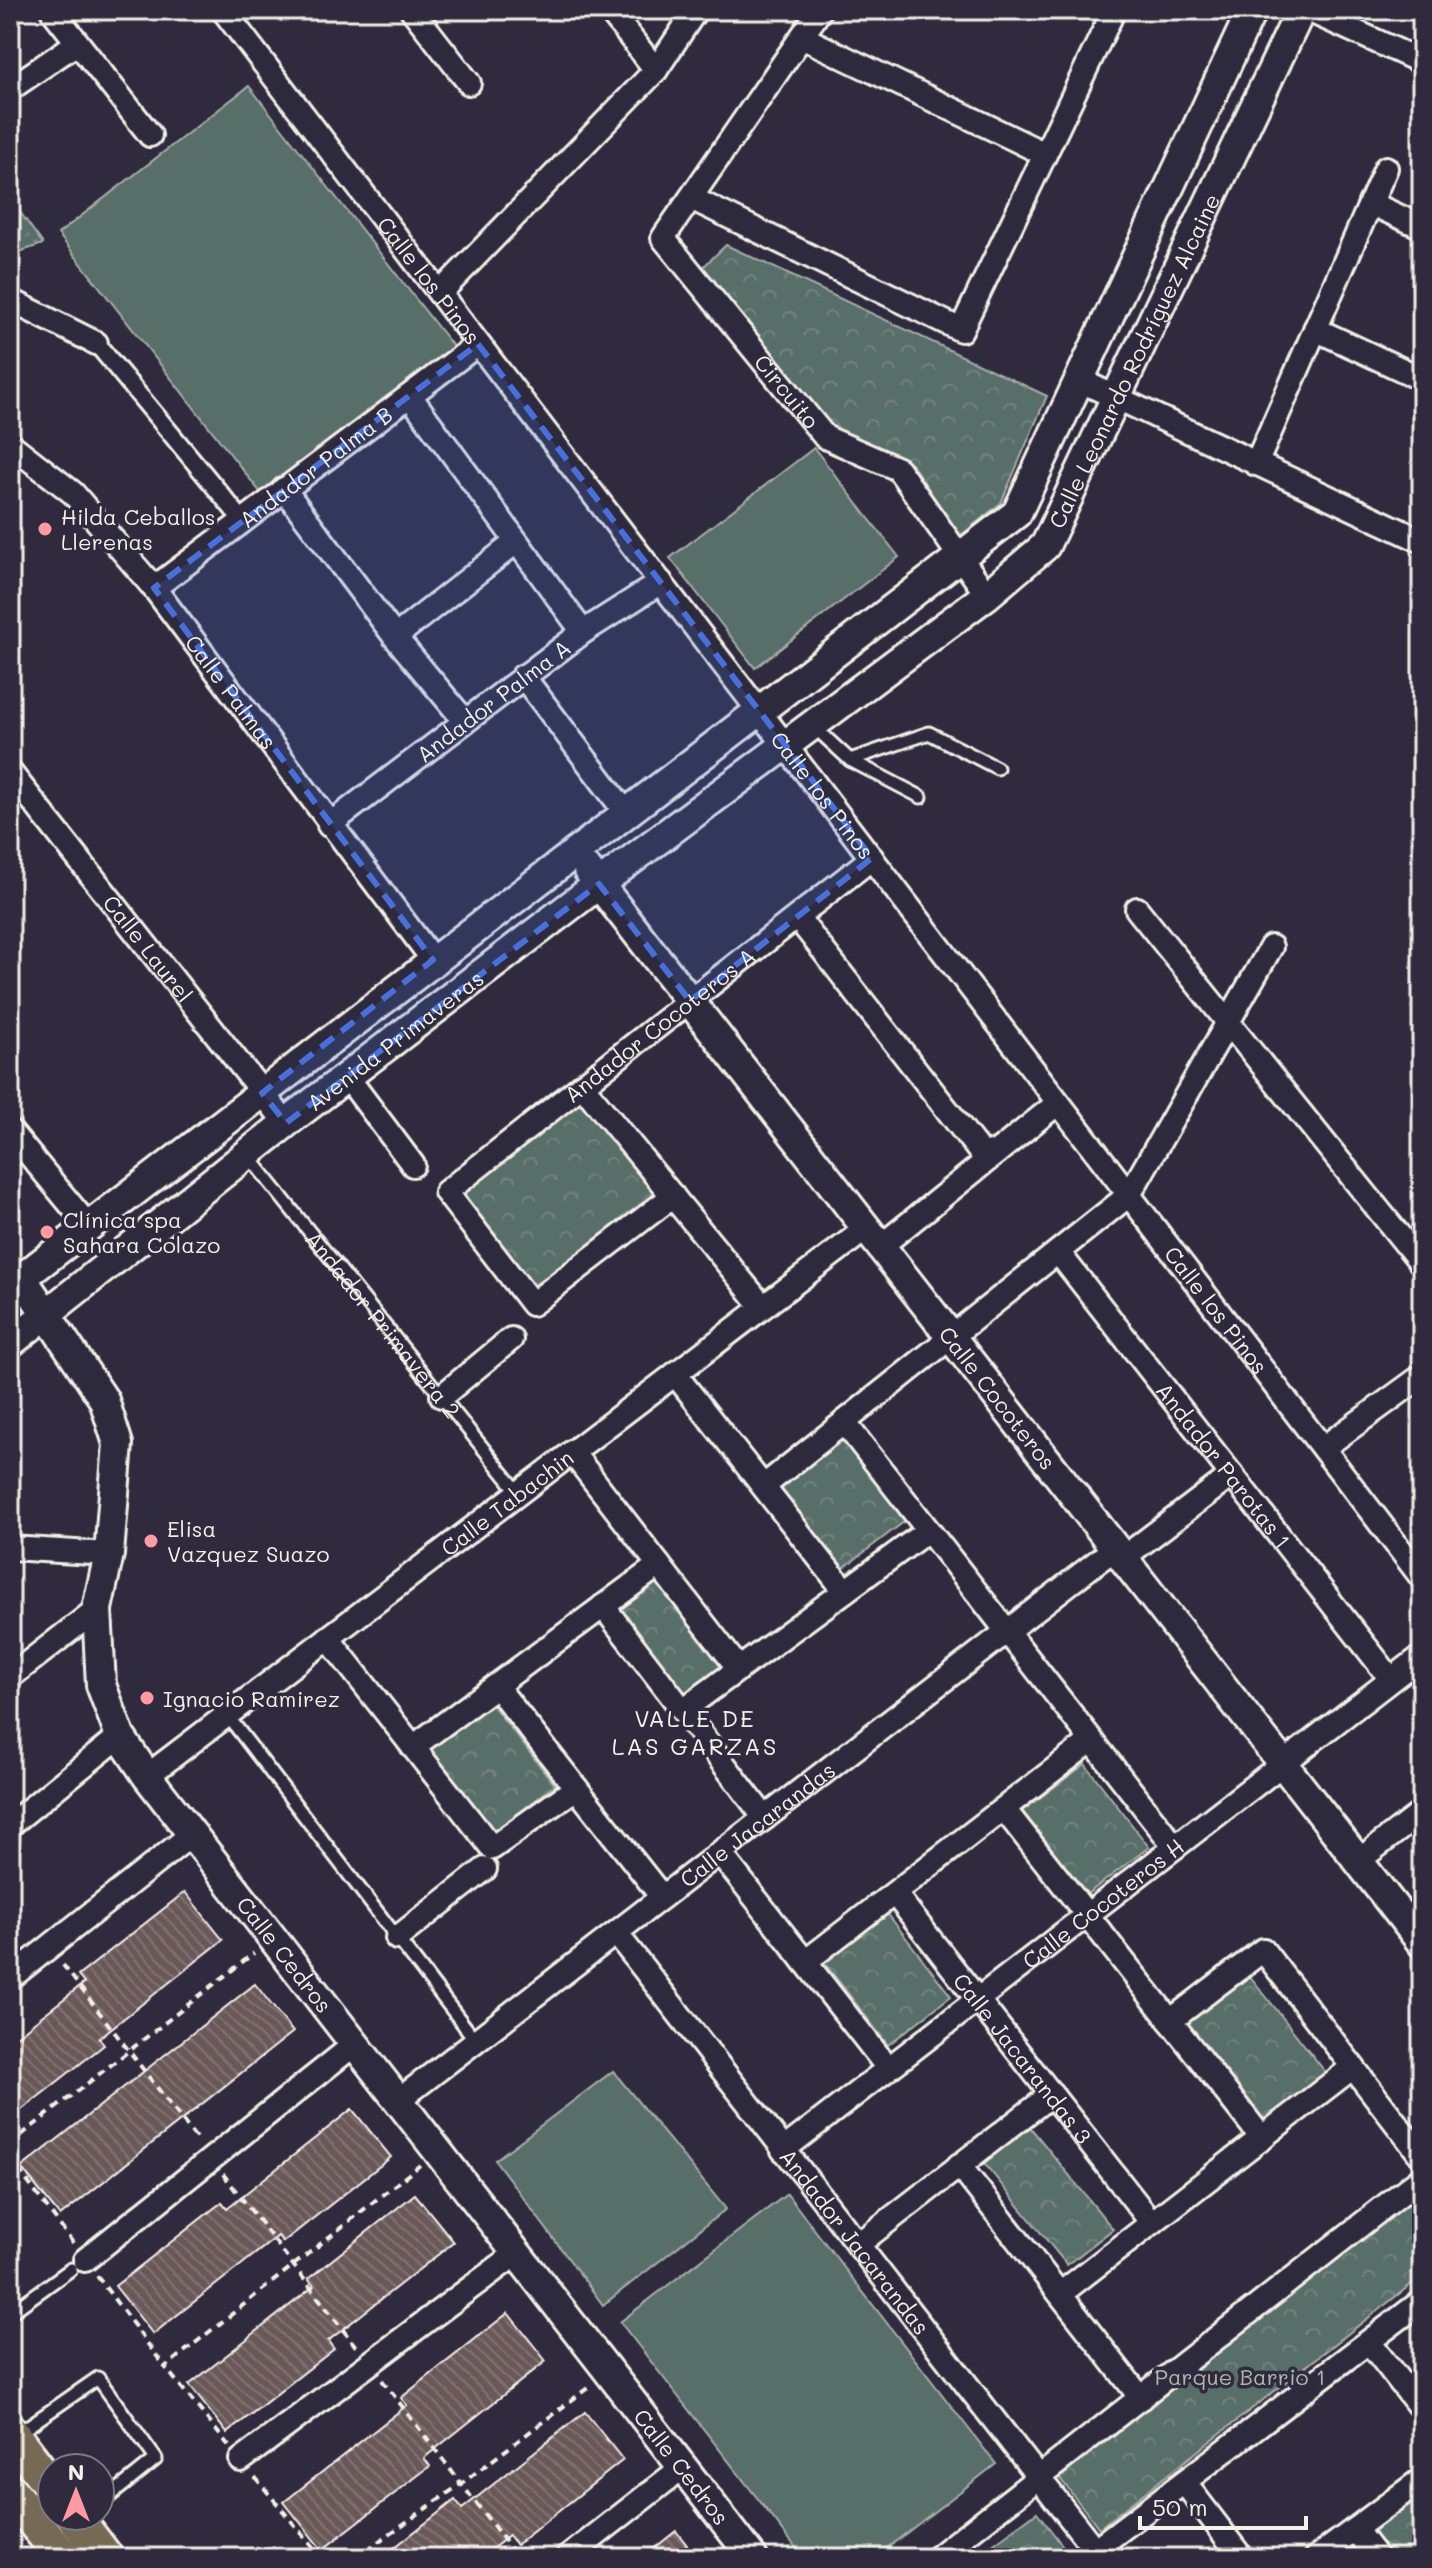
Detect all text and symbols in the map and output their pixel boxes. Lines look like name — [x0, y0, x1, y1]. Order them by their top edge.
street label: Calle Leonardo Rodríguez Alcaine — [1041, 189, 1226, 532]
street label: Calle los Pinos — [371, 210, 488, 350]
street label: Circuito — [748, 348, 826, 434]
street label: Andador Palma B — [233, 399, 398, 534]
place label: Hilda Ceballos Llerenas — [61, 502, 215, 556]
marker: Hilda Ceballos Llerenas — [36, 520, 54, 538]
street label: Calle Palmas — [179, 628, 284, 755]
street label: Andador Palma A — [410, 632, 576, 768]
street label: Calle los Pinos — [765, 725, 881, 865]
street label: Calle Laurel — [97, 889, 200, 1008]
street label: Andador Cocoteros A — [558, 941, 761, 1109]
street label: Avenida Primaveras — [301, 963, 489, 1117]
place label: Clínica spa Sahara Colazo — [63, 1205, 220, 1259]
marker: Clínica spa Sahara Colazo — [38, 1223, 56, 1241]
street label: Andador Primavera 2 — [300, 1224, 467, 1424]
street label: Calle los Pinos — [1159, 1240, 1275, 1379]
street label: Calle Cocoteros — [933, 1320, 1063, 1475]
street label: Andador Parotas 1 — [1150, 1376, 1298, 1554]
street label: Calle Tabachin — [435, 1443, 579, 1562]
place label: Elisa Vazquez Suazo — [167, 1514, 330, 1568]
marker: Elisa Vazquez Suazo — [142, 1532, 160, 1550]
place label: Ignacio Ramirez — [163, 1684, 340, 1713]
marker: Ignacio Ramirez — [138, 1689, 156, 1707]
district label: VALLE DE LAS GARZAS — [612, 1702, 778, 1761]
street label: Calle Jacarandas — [673, 1755, 841, 1893]
street label: Calle Cocoteros H — [1016, 1831, 1189, 1975]
street label: Calle Cedros — [231, 1890, 339, 2018]
street label: Calle Jacarandas 3 — [947, 1967, 1099, 2149]
street label: Andador Jacarandas — [774, 2142, 937, 2340]
park label: Parque Barrio 1 — [1154, 2362, 1326, 2391]
street label: Calle Cedros — [628, 2402, 736, 2530]
north arrow — [36, 2452, 116, 2532]
text: N — [68, 2457, 84, 2486]
scale bar — [1140, 2480, 1306, 2530]
text: 50 m — [1152, 2491, 1208, 2522]

